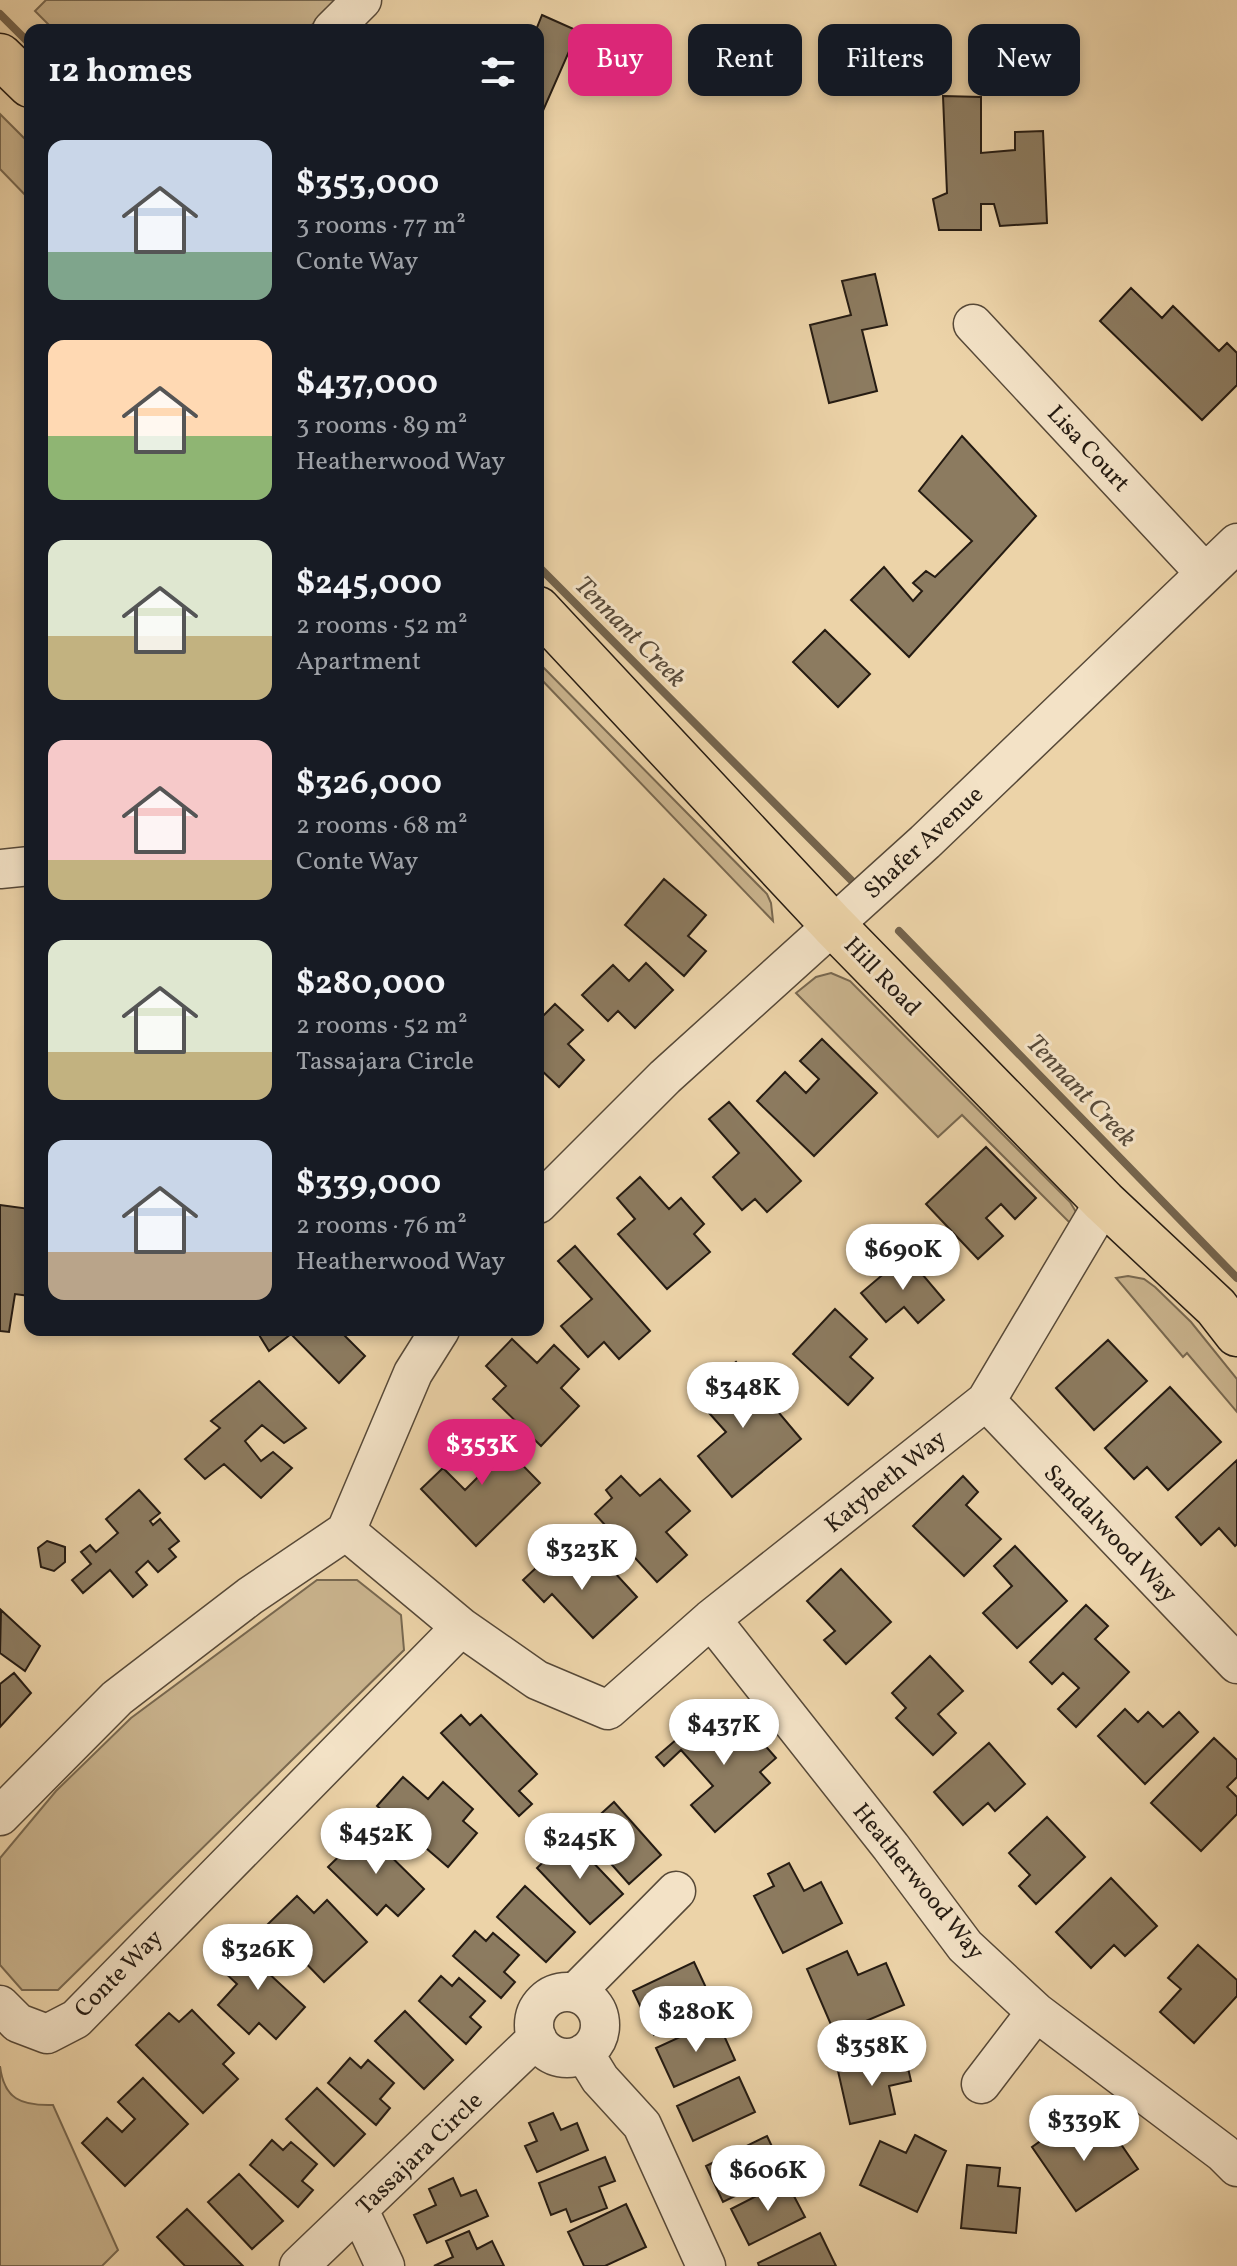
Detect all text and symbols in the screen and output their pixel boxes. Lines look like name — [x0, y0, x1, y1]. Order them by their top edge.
chip: Buy — [568, 24, 672, 96]
chip: Rent — [688, 24, 802, 96]
chip: Filters — [818, 24, 952, 96]
chip: New — [968, 24, 1080, 96]
text: 12 homes — [48, 49, 192, 96]
icon: filters — [476, 50, 520, 94]
text: $353,000 — [296, 161, 439, 208]
icon: home — [112, 172, 208, 268]
text: 3 rooms · 77 m² — [296, 208, 466, 244]
text: Conte Way — [296, 244, 418, 280]
text: $437,000 — [296, 361, 438, 408]
icon: home — [112, 372, 208, 468]
street label: Lisa Court — [1038, 398, 1137, 501]
text: 3 rooms · 89 m² — [296, 408, 467, 444]
text: Heatherwood Way — [296, 444, 505, 480]
text: $245,000 — [296, 561, 442, 608]
water label: Tennant Creek — [566, 569, 693, 696]
icon: home — [112, 572, 208, 668]
text: 2 rooms · 52 m² — [296, 608, 468, 644]
text: Apartment — [296, 644, 421, 680]
text: $326,000 — [296, 761, 442, 808]
icon: home — [112, 772, 208, 868]
street label: Shafer Avenue — [857, 779, 992, 908]
text: 2 rooms · 68 m² — [296, 808, 468, 844]
text: Conte Way — [296, 844, 418, 880]
street label: Hill Road — [835, 930, 928, 1025]
text: $280,000 — [296, 961, 445, 1008]
icon: home — [112, 972, 208, 1068]
text: 2 rooms · 52 m² — [296, 1008, 468, 1044]
water label: Tennant Creek — [1017, 1027, 1144, 1156]
text: Tassajara Circle — [296, 1044, 474, 1080]
text: $339,000 — [296, 1161, 441, 1208]
icon: home — [112, 1172, 208, 1268]
text: 2 rooms · 76 m² — [296, 1208, 467, 1244]
pin: $690K — [847, 1224, 959, 1292]
text: $690K — [864, 1232, 942, 1268]
text: Heatherwood Way — [296, 1244, 505, 1280]
pin: $348K — [687, 1362, 799, 1430]
text: $348K — [705, 1370, 781, 1406]
pin: $353K — [426, 1419, 538, 1487]
street label: Katybeth Way — [818, 1423, 954, 1542]
text: $353K — [446, 1427, 518, 1463]
street label: Sandalwood Way — [1035, 1458, 1184, 1611]
pin: $323K — [526, 1524, 638, 1592]
text: $323K — [546, 1532, 619, 1568]
pin: $437K — [668, 1699, 780, 1767]
text: $437K — [687, 1707, 761, 1743]
street label: Heatherwood Way — [843, 1796, 991, 1968]
pin: $452K — [320, 1808, 432, 1876]
pin: $245K — [524, 1813, 636, 1881]
text: $452K — [339, 1816, 413, 1852]
text: $245K — [543, 1821, 617, 1857]
street label: Conte Way — [67, 1922, 171, 2026]
pin: $326K — [202, 1924, 314, 1992]
text: $326K — [221, 1932, 295, 1968]
pin: $280K — [640, 1986, 752, 2054]
text: $280K — [657, 1994, 735, 2030]
pin: $358K — [816, 2020, 928, 2088]
text: $358K — [835, 2028, 909, 2064]
street label: Tassajara Circle — [350, 2085, 491, 2224]
pin: $339K — [1028, 2095, 1140, 2163]
text: $339K — [1047, 2103, 1121, 2139]
pin: $606K — [712, 2145, 824, 2213]
text: $606K — [729, 2153, 807, 2189]

